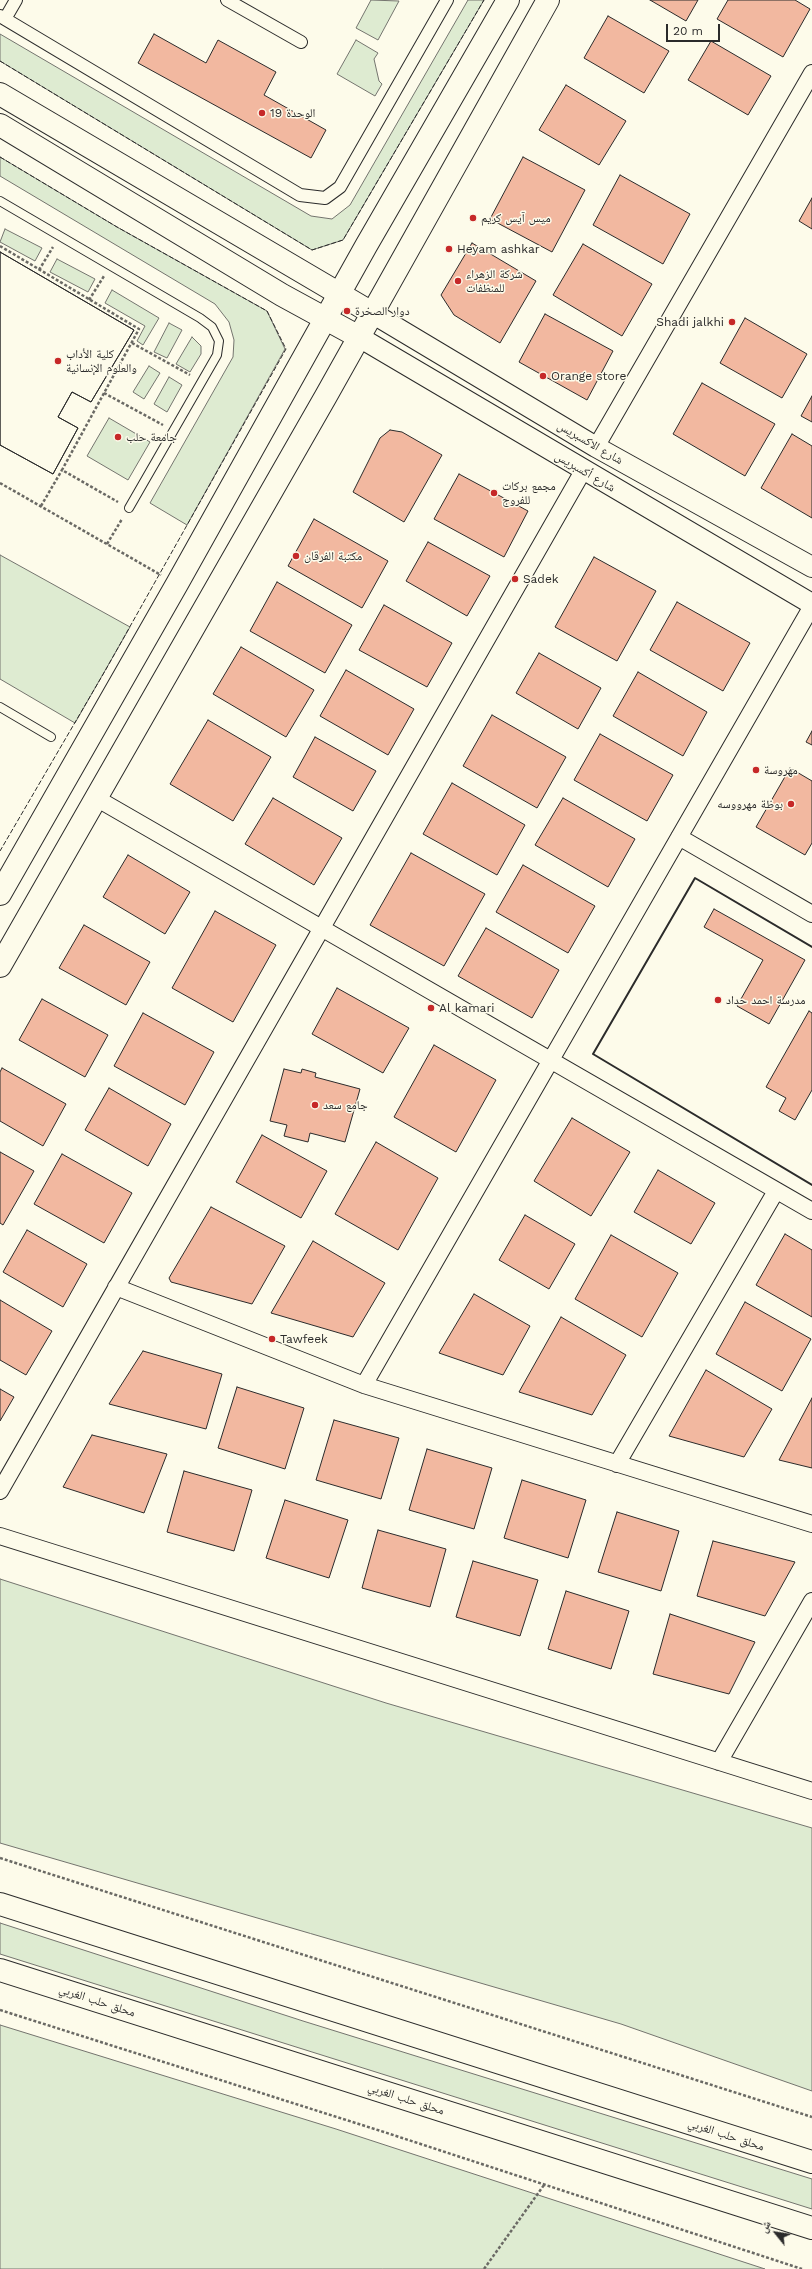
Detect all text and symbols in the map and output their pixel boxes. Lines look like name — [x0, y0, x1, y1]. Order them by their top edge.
scale bar — [668, 16, 722, 42]
text: 20 m — [673, 24, 703, 38]
place label: الوحدة 19 — [270, 106, 315, 120]
marker: الوحدة 19 — [257, 108, 267, 118]
place label: ميس آيس كريم — [481, 211, 551, 225]
marker: ميس آيس كريم — [468, 213, 478, 223]
place label: Heyam ashkar — [457, 242, 540, 256]
marker: Heyam ashkar — [444, 244, 454, 254]
place label: شركة الزهراء للمنظفات — [466, 267, 523, 295]
marker: شركة الزهراء للمنظفات — [453, 276, 463, 286]
place label: دوار الصخرة — [355, 304, 410, 318]
marker: دوار الصخرة — [342, 306, 352, 316]
place label: Shadi jalkhi — [656, 315, 724, 329]
marker: Shadi jalkhi — [727, 317, 737, 327]
place label: كلية الأداب والعلوم الإنسانية — [66, 347, 137, 375]
marker: كلية الأداب والعلوم الإنسانية — [53, 356, 63, 366]
place label: Orange store — [551, 369, 626, 383]
marker: Orange store — [538, 371, 548, 381]
street label: شارع الاكسبريس — [555, 418, 625, 468]
place label: جامعة حلب — [126, 430, 177, 444]
marker: جامعة حلب — [113, 432, 123, 442]
street label: شارع أكسبريس — [552, 449, 618, 495]
place label: مجمع بركات للفروج — [502, 479, 556, 507]
marker: مجمع بركات للفروج — [489, 488, 499, 498]
place label: مكتبة الفرقان — [304, 549, 362, 563]
marker: مكتبة الفرقان — [291, 551, 301, 561]
place label: Sadek — [523, 572, 559, 586]
marker: Sadek — [510, 574, 520, 584]
place label: مهروسة — [764, 763, 798, 777]
marker: مهروسة — [751, 765, 761, 775]
place label: بوظة مهرووسه — [717, 797, 783, 811]
marker: بوظة مهرووسه — [786, 799, 796, 809]
place label: مدرسة احمد حداد — [726, 993, 806, 1007]
marker: مدرسة احمد حداد — [713, 995, 723, 1005]
place label: Al kamari — [439, 1001, 494, 1015]
marker: Al kamari — [426, 1003, 436, 1013]
place label: جامع سعد — [323, 1098, 368, 1112]
marker: جامع سعد — [310, 1100, 320, 1110]
place label: Tawfeek — [280, 1332, 328, 1346]
marker: Tawfeek — [267, 1334, 277, 1344]
street label: محلق حلب الغربي — [57, 1982, 137, 2020]
street label: محلق حلب الغربي — [366, 2080, 446, 2118]
street label: محلق حلب الغربي — [686, 2116, 766, 2154]
north arrow — [756, 2213, 796, 2253]
text: ش — [757, 2218, 774, 2235]

